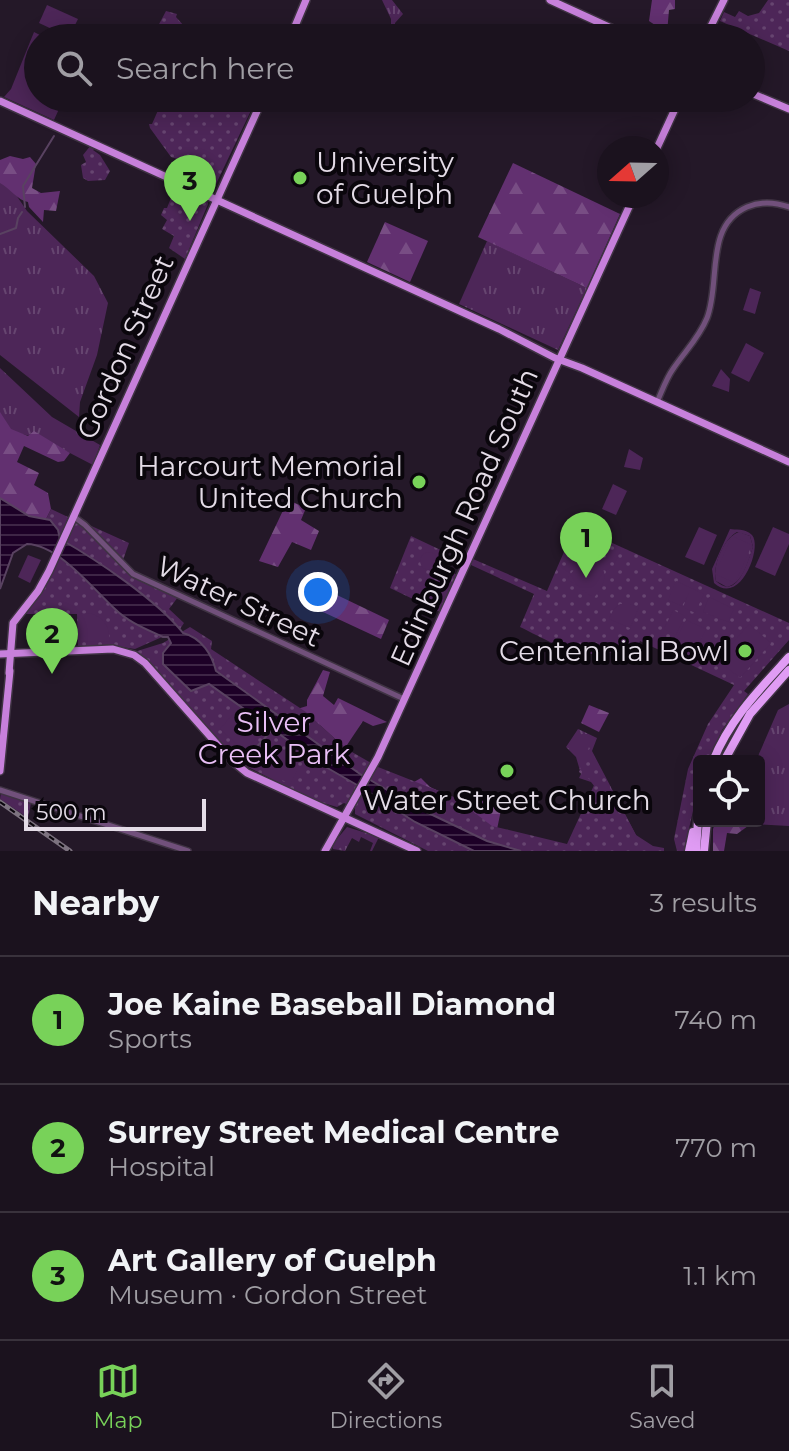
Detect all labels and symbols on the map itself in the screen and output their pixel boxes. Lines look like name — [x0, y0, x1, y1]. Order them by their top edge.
north arrow — [597, 136, 669, 208]
place label: University of Guelph — [316, 145, 455, 211]
pin: 3 — [164, 155, 216, 221]
marker: University of Guelph — [291, 169, 309, 187]
street label: Gordon Street — [69, 250, 181, 444]
street label: Edinburgh Road South — [383, 363, 545, 671]
place label: Harcourt Memorial United Church — [137, 449, 403, 515]
marker: Harcourt Memorial United Church — [410, 473, 428, 491]
pin: 1 — [560, 512, 612, 578]
street label: Water Street — [152, 548, 326, 654]
your location — [298, 572, 338, 612]
pin: 2 — [26, 608, 78, 674]
place label: Centennial Bowl — [499, 634, 729, 668]
marker: Centennial Bowl — [736, 642, 754, 660]
park label: Silver Creek Park — [198, 705, 351, 771]
marker: Water Street Church — [498, 762, 516, 780]
place label: Water Street Church — [363, 783, 651, 817]
scale bar — [24, 795, 206, 831]

